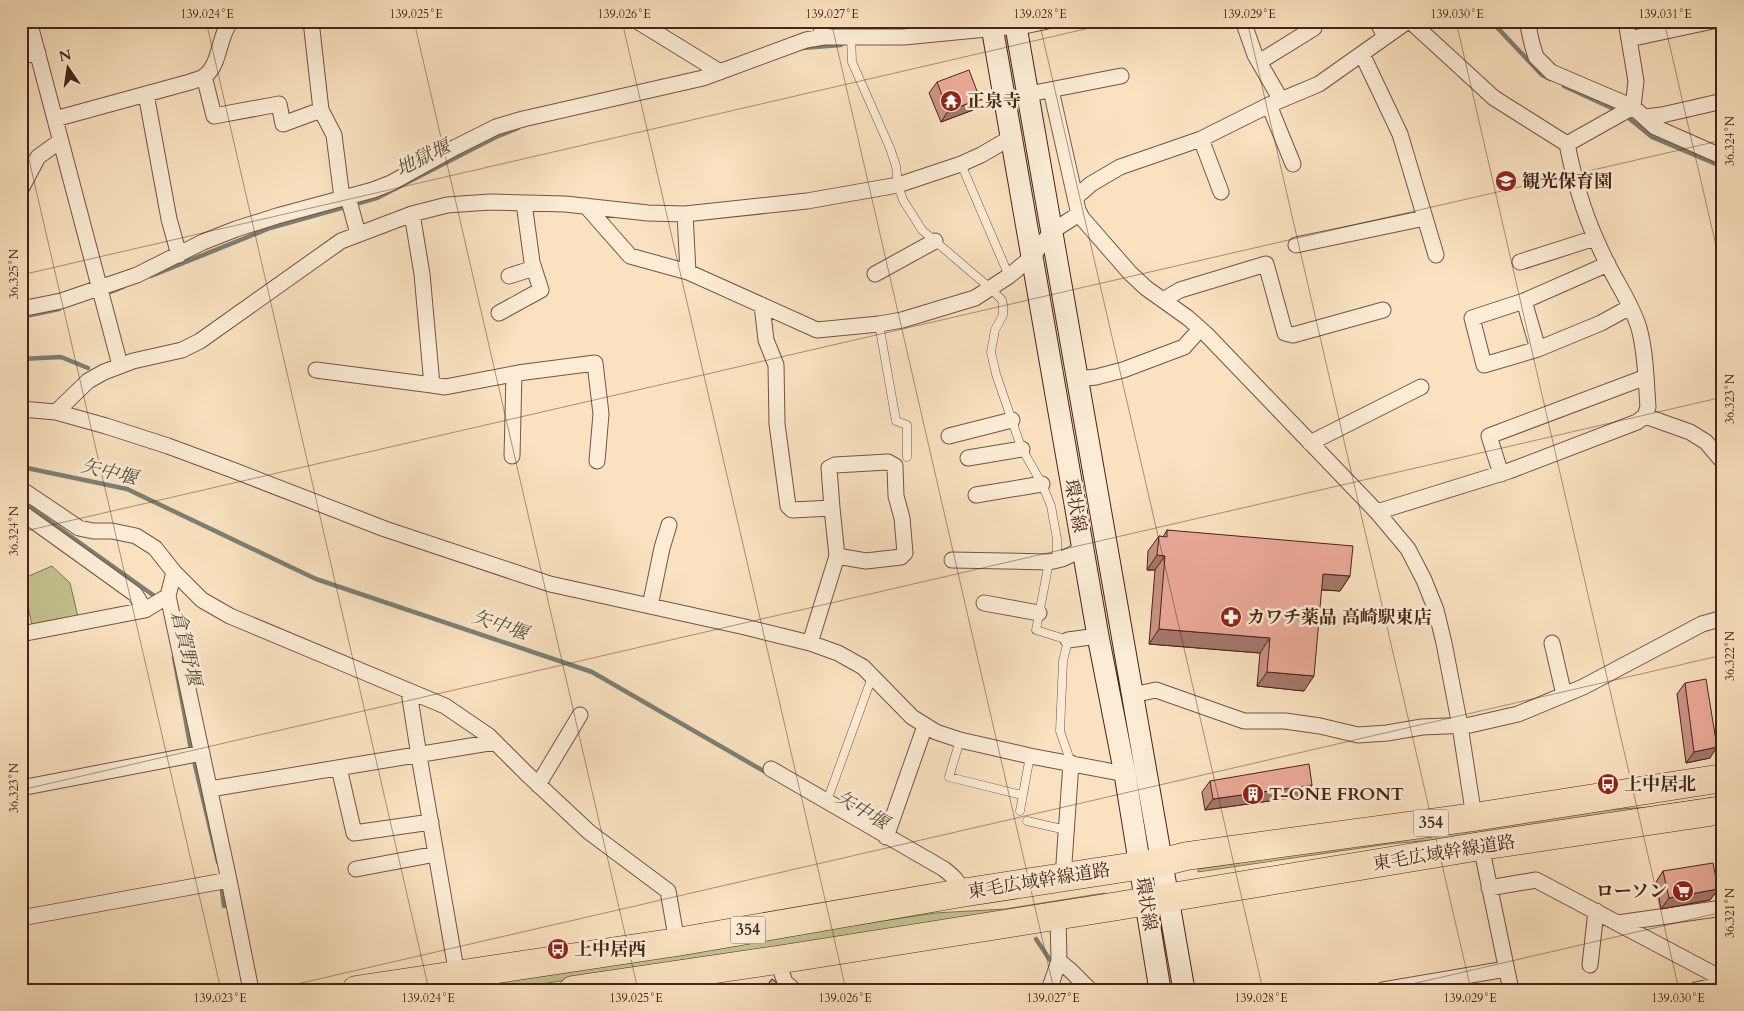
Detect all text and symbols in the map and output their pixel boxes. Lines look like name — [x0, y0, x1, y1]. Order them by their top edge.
text: 139.024°E — [180, 6, 234, 22]
text: 139.025°E — [389, 6, 443, 22]
text: 139.026°E — [597, 6, 651, 22]
text: 139.027°E — [805, 6, 859, 22]
text: 139.028°E — [1013, 6, 1067, 22]
text: 139.029°E — [1222, 6, 1276, 22]
text: 139.030°E — [1430, 6, 1484, 22]
text: 139.031°E — [1638, 6, 1692, 22]
north arrow — [42, 42, 92, 92]
text: N — [57, 45, 73, 66]
temple icon: 正泉寺 — [939, 89, 963, 113]
place label: 正泉寺 — [967, 89, 1021, 114]
text: 36.324°N — [1722, 115, 1738, 166]
water label: 地獄堰 — [392, 133, 457, 182]
school or university icon: 観光保育園 — [1494, 169, 1518, 193]
place label: 観光保育園 — [1522, 169, 1612, 194]
text: 36.325°N — [6, 248, 22, 299]
text: 36.323°N — [1722, 373, 1738, 424]
water label: 矢中堰 — [78, 452, 143, 492]
street label: 環状線 — [1058, 477, 1092, 535]
text: 36.324°N — [6, 505, 22, 556]
water label: 矢中堰 — [469, 603, 534, 648]
pharmacy icon: カワチ薬品 高崎駅東店 — [1219, 605, 1243, 629]
place label: カワチ薬品 高崎駅東店 — [1247, 605, 1432, 630]
water label: 倉賀野堰 — [165, 608, 208, 691]
text: 36.322°N — [1722, 630, 1738, 681]
text: 36.323°N — [6, 762, 22, 813]
bus stop icon: 上中居北 — [1596, 772, 1620, 796]
place label: 上中居北 — [1624, 772, 1696, 797]
building icon: T-ONE FRONT — [1241, 782, 1265, 806]
place label: T-ONE FRONT — [1269, 782, 1404, 807]
water label: 矢中堰 — [831, 784, 896, 837]
road number: 354 — [1414, 810, 1448, 836]
street label: 東毛広域幹線道路 — [1371, 829, 1517, 877]
street label: 東毛広域幹線道路 — [966, 857, 1112, 905]
street label: 環状線 — [1129, 875, 1163, 933]
place label: ローソン — [1596, 879, 1667, 904]
supermarket icon: ローソン — [1671, 879, 1695, 903]
text: 36.321°N — [1722, 887, 1738, 938]
road number: 354 — [730, 916, 766, 944]
bus stop icon: 上中居西 — [546, 937, 570, 961]
place label: 上中居西 — [574, 937, 646, 962]
text: 139.023°E — [193, 990, 247, 1006]
text: 139.024°E — [401, 990, 455, 1006]
text: 139.025°E — [609, 990, 663, 1006]
text: 139.026°E — [818, 990, 872, 1006]
text: 139.027°E — [1026, 990, 1080, 1006]
text: 139.028°E — [1234, 990, 1288, 1006]
text: 139.029°E — [1443, 990, 1497, 1006]
text: 139.030°E — [1651, 990, 1705, 1006]

